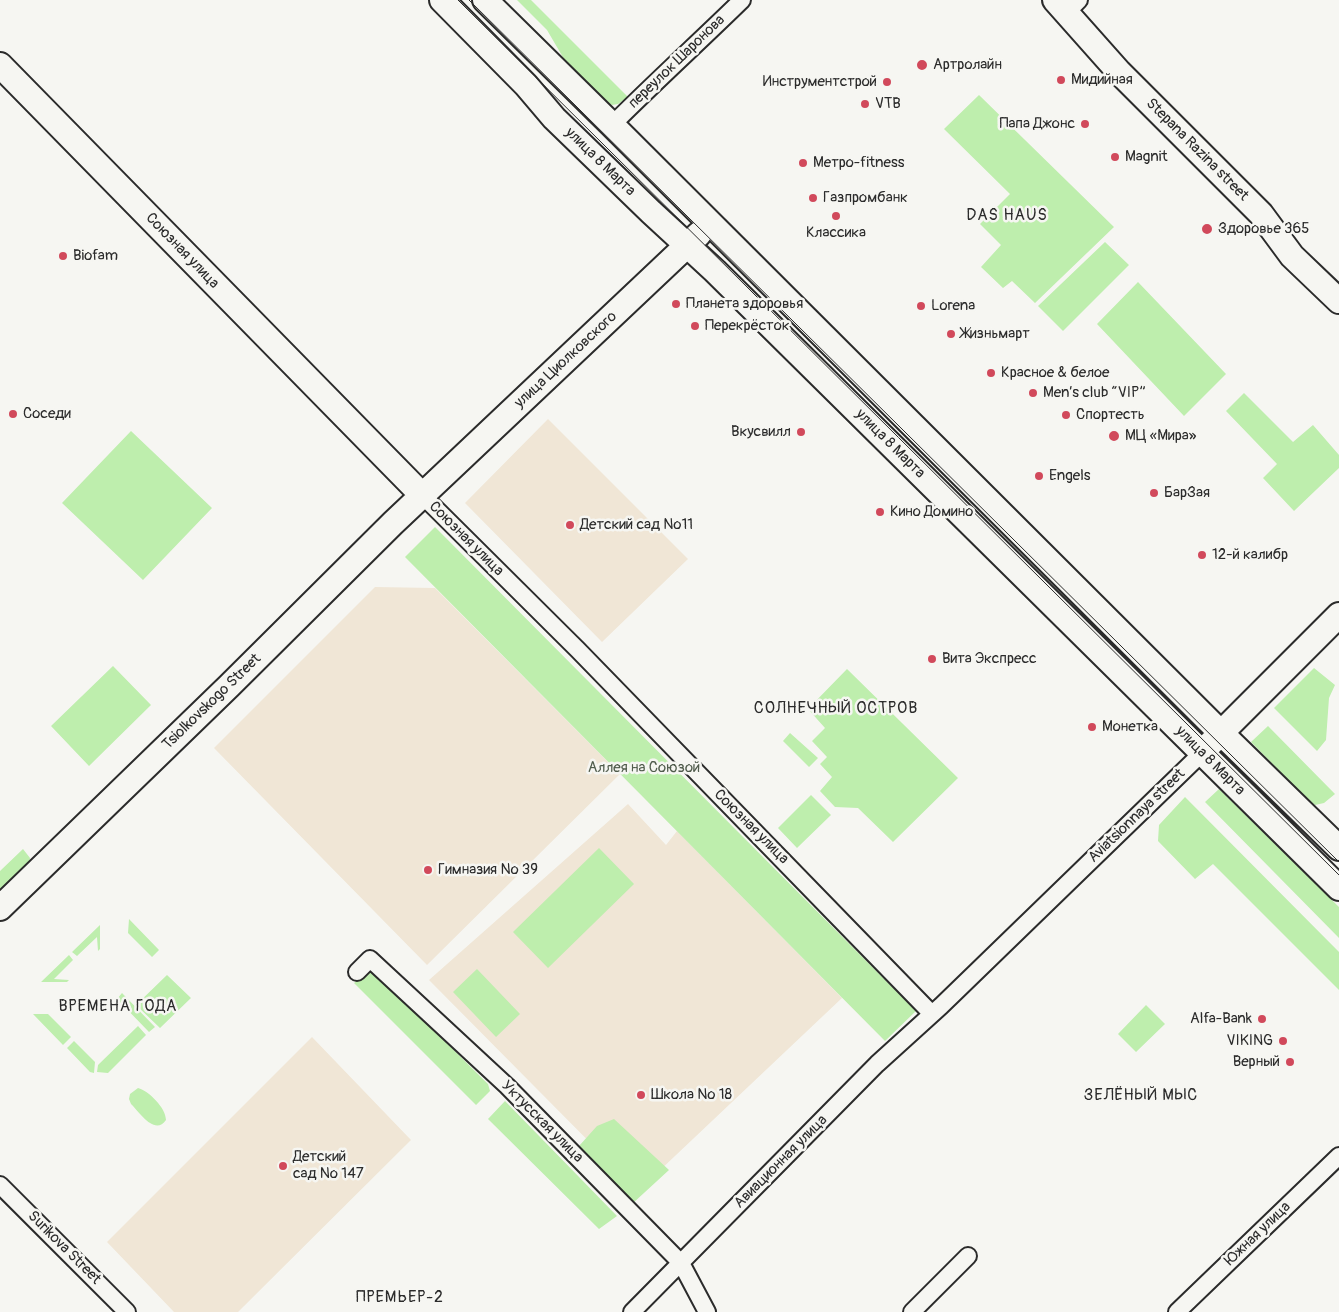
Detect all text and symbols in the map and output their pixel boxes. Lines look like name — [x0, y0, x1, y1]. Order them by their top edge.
street label: переулок Шаронова — [625, 11, 729, 113]
place label: Артролайн — [933, 56, 1002, 74]
marker: Артролайн — [915, 58, 929, 72]
place label: Мидийная — [1071, 71, 1133, 89]
place label: Инструментстрой — [763, 73, 877, 91]
marker: Мидийная — [1055, 74, 1067, 86]
marker: Инструментстрой — [881, 76, 893, 88]
place label: VTB — [875, 95, 901, 113]
street label: Stepana Razina street — [1142, 95, 1252, 205]
marker: VTB — [859, 98, 871, 110]
place label: Папа Джонс — [999, 115, 1075, 133]
marker: Папа Джонс — [1079, 118, 1091, 130]
street label: улица 8 Марта — [561, 124, 639, 200]
place label: Magnit — [1125, 148, 1168, 166]
marker: Magnit — [1109, 151, 1121, 163]
place label: Метро-fitness — [813, 154, 904, 172]
marker: Метро-fitness — [797, 157, 809, 169]
place label: Газпромбанк — [823, 189, 908, 207]
marker: Газпромбанк — [807, 192, 819, 204]
district label: DAS HAUS — [965, 206, 1049, 226]
street label: Союзная улица — [141, 209, 223, 293]
marker: Классика — [830, 210, 842, 222]
place label: Здоровье 365 — [1218, 220, 1309, 238]
marker: Здоровье 365 — [1200, 222, 1214, 236]
place label: Классика — [806, 224, 866, 242]
place label: Biofam — [73, 247, 118, 265]
marker: Biofam — [57, 250, 69, 262]
place label: Планета здоровья — [686, 295, 803, 313]
place label: Lorena — [931, 297, 975, 315]
marker: Планета здоровья — [670, 298, 682, 310]
marker: Lorena — [915, 300, 927, 312]
street label: улица Циолковского — [511, 308, 621, 412]
place label: Перекрёсток — [705, 317, 789, 335]
marker: Перекрёсток — [689, 320, 701, 332]
place label: Жизньмарт — [961, 325, 1030, 343]
marker: Жизньмарт — [945, 328, 957, 340]
place label: Красное & белое — [1001, 364, 1109, 382]
marker: Красное & белое — [985, 367, 997, 379]
place label: Men’s club “VIP” — [1043, 384, 1146, 402]
marker: Men’s club “VIP” — [1027, 387, 1039, 399]
place label: Соседи — [23, 405, 71, 423]
street label: улица 8 Марта — [852, 406, 928, 482]
place label: Спортесть — [1076, 406, 1145, 424]
marker: Соседи — [7, 408, 19, 420]
marker: Спортесть — [1060, 409, 1072, 421]
place label: Вкусвилл — [731, 423, 791, 441]
marker: Вкусвилл — [795, 426, 807, 438]
place label: МЦ «Мира» — [1125, 427, 1196, 445]
marker: МЦ «Мира» — [1107, 429, 1121, 443]
place label: Engels — [1049, 467, 1091, 485]
marker: Engels — [1033, 470, 1045, 482]
place label: БарЗая — [1164, 484, 1210, 502]
marker: БарЗая — [1148, 487, 1160, 499]
street label: Союзная улица — [425, 498, 507, 580]
place label: Кино Домино — [890, 503, 973, 521]
marker: Кино Домино — [874, 506, 886, 518]
place label: Детский сад №11 — [580, 516, 693, 534]
marker: Детский сад №11 — [564, 519, 576, 531]
place label: 12-й калибр — [1212, 546, 1288, 564]
marker: 12-й калибр — [1196, 549, 1208, 561]
street label: Tsiolkovskogo Street — [159, 650, 265, 754]
place label: Вита Экспресс — [942, 650, 1037, 668]
marker: Вита Экспресс — [926, 653, 938, 665]
district label: СОЛНЕЧНЫЙ ОСТРОВ — [752, 699, 920, 719]
place label: Монетка — [1102, 718, 1158, 736]
marker: Монетка — [1086, 721, 1098, 733]
street label: улица 8 Марта — [1172, 723, 1248, 799]
park label: Аллея на Союзой — [588, 759, 700, 777]
street label: Aviatsionnaya street — [1085, 765, 1189, 867]
street label: Союзная улица — [710, 786, 792, 868]
place label: Гимназия № 39 — [438, 861, 538, 879]
marker: Гимназия № 39 — [422, 864, 434, 876]
district label: ВРЕМЕНА ГОДА — [57, 997, 179, 1017]
place label: Alfa-Bank — [1190, 1010, 1252, 1028]
marker: Alfa-Bank — [1256, 1013, 1268, 1025]
place label: VIKING — [1226, 1032, 1273, 1050]
marker: VIKING — [1277, 1035, 1289, 1047]
place label: Верный — [1233, 1053, 1280, 1071]
marker: Верный — [1284, 1056, 1296, 1068]
street label: Уктусская улица — [497, 1077, 587, 1167]
place label: Школа № 18 — [651, 1086, 732, 1104]
district label: ЗЕЛЁНЫЙ МЫС — [1082, 1086, 1200, 1106]
marker: Школа № 18 — [635, 1089, 647, 1101]
street label: Авиационная улица — [731, 1112, 831, 1212]
place label: Детский сад № 147 — [293, 1148, 364, 1183]
marker: Детский сад № 147 — [277, 1160, 289, 1172]
street label: Южная улица — [1221, 1198, 1295, 1270]
street label: Surikova Street — [24, 1208, 104, 1288]
district label: ПРЕМЬЕР-2 — [355, 1288, 445, 1308]

